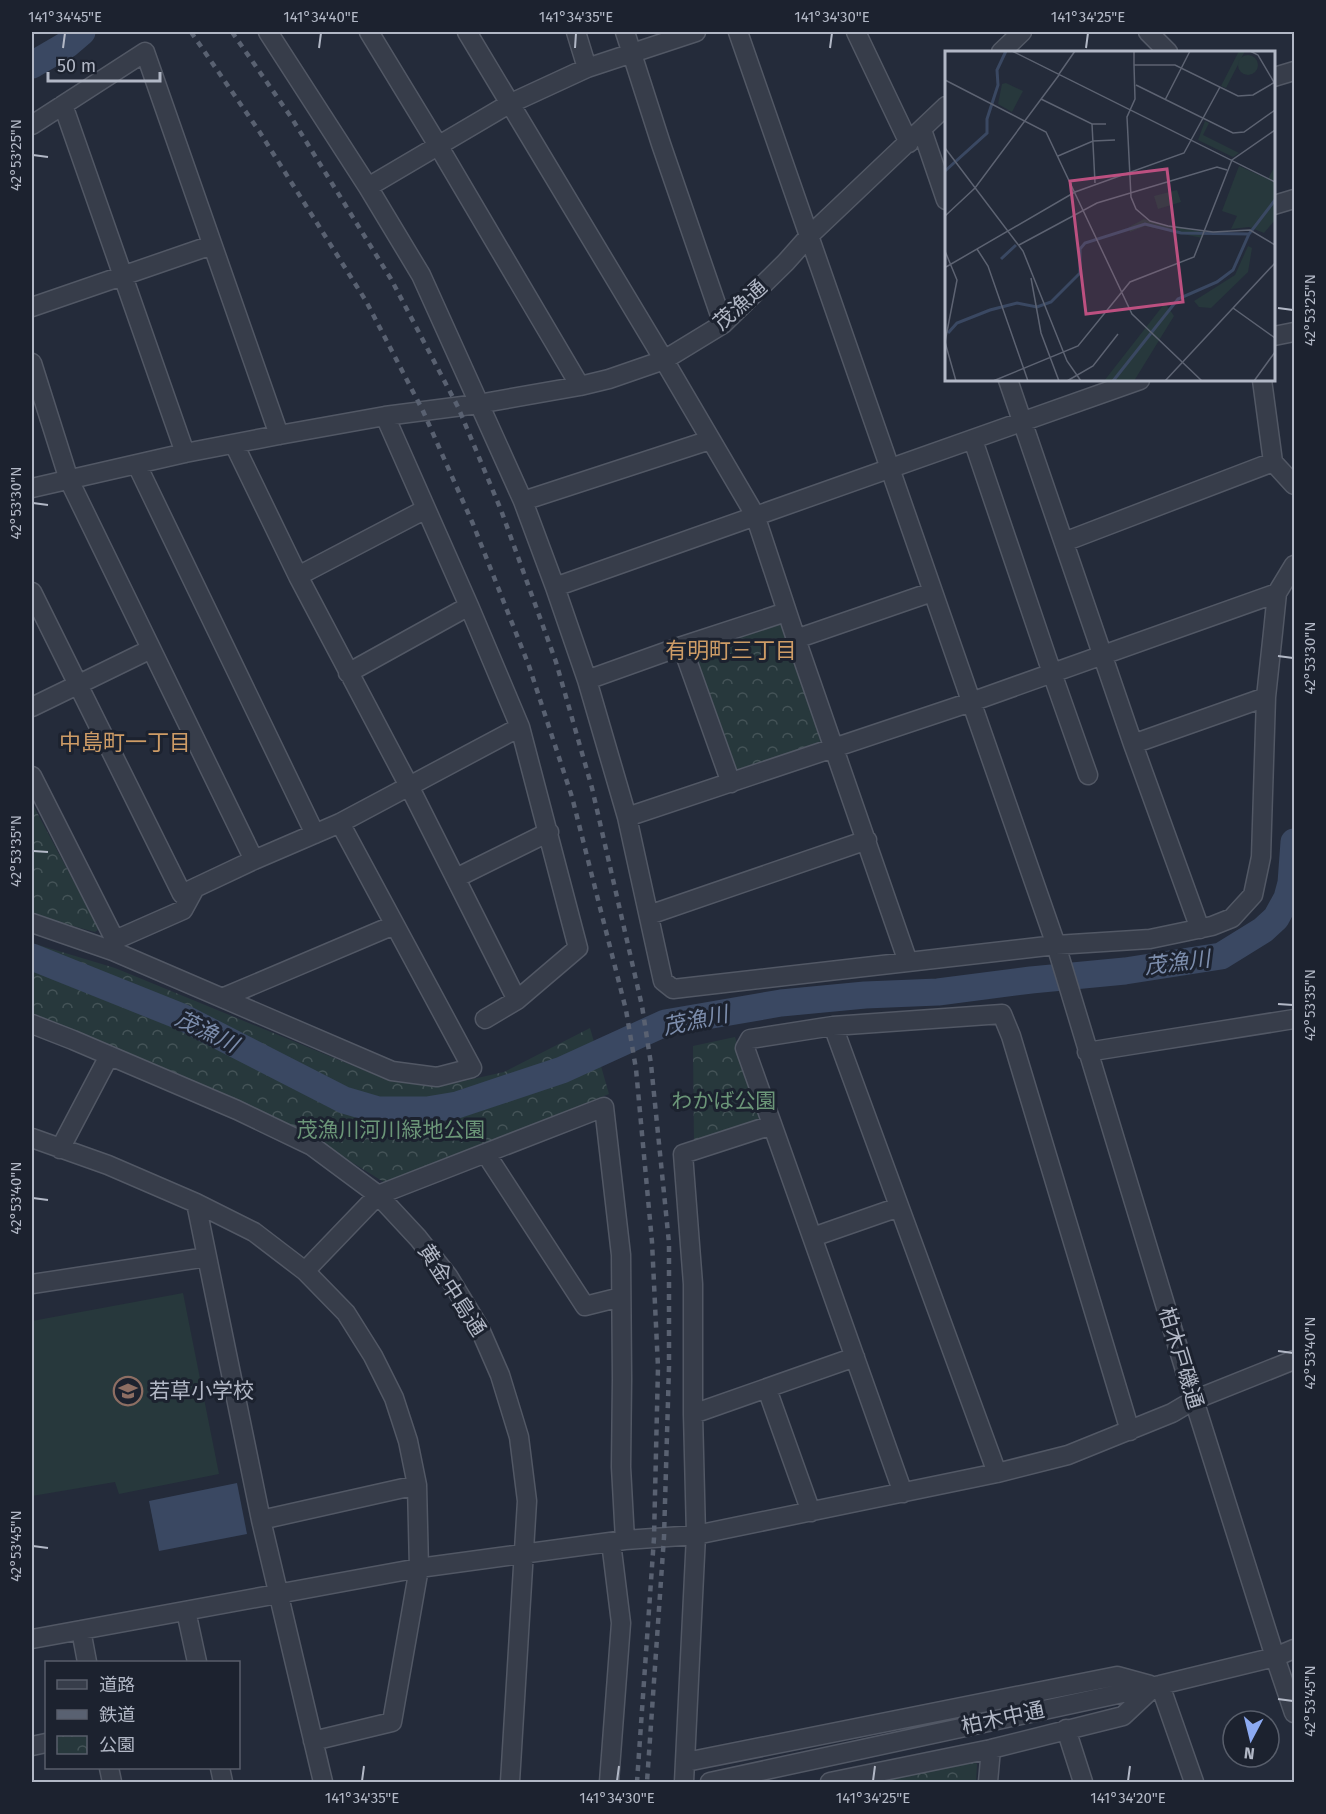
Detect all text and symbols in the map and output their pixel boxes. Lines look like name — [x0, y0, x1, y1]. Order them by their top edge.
text: 141°34'45"E — [28, 8, 102, 26]
text: 141°34'40"E — [283, 8, 359, 26]
text: 141°34'35"E — [539, 8, 613, 26]
text: 141°34'30"E — [794, 8, 870, 26]
text: 141°34'25"E — [1051, 8, 1125, 26]
scale bar — [48, 45, 160, 83]
inset map — [945, 51, 1275, 381]
text: 50 m — [57, 55, 96, 77]
text: 42°53'25"N — [7, 119, 25, 191]
street label: 茂漁通 — [708, 274, 772, 336]
text: 42°53'25"N — [1301, 274, 1319, 346]
text: 42°53'30"N — [7, 466, 25, 540]
text: 42°53'30"N — [1301, 621, 1319, 695]
district label: 有明町三丁目 — [665, 637, 797, 664]
district label: 中島町一丁目 — [59, 729, 191, 756]
text: 42°53'35"N — [7, 815, 25, 887]
water label: 茂漁川 — [1143, 945, 1213, 980]
text: 42°53'35"N — [1301, 969, 1319, 1041]
water label: 茂漁川 — [660, 1000, 732, 1041]
water label: 茂漁川 — [171, 1005, 244, 1059]
park label: わかば公園 — [672, 1088, 777, 1114]
park label: 茂漁川河川緑地公園 — [297, 1117, 486, 1143]
text: 42°53'40"N — [7, 1162, 25, 1234]
street label: 黄金中島通 — [413, 1239, 491, 1341]
street label: 柏木戸磯通 — [1153, 1304, 1209, 1412]
text: 42°53'40"N — [1301, 1317, 1319, 1389]
school or university icon: 若草小学校 — [112, 1375, 144, 1407]
place label: 若草小学校 — [149, 1378, 254, 1404]
text: 42°53'45"N — [7, 1510, 25, 1582]
legend — [45, 1661, 240, 1769]
text: 42°53'45"N — [1301, 1665, 1319, 1737]
text: 道路 — [99, 1674, 135, 1696]
street label: 柏木中通 — [959, 1697, 1047, 1739]
text: 鉄道 — [99, 1704, 135, 1726]
north arrow — [1221, 1709, 1281, 1769]
text: 公園 — [99, 1734, 135, 1756]
text: N — [1243, 1743, 1256, 1763]
text: 141°34'35"E — [325, 1789, 399, 1807]
text: 141°34'30"E — [579, 1789, 655, 1807]
text: 141°34'25"E — [836, 1789, 910, 1807]
text: 141°34'20"E — [1090, 1789, 1166, 1807]

